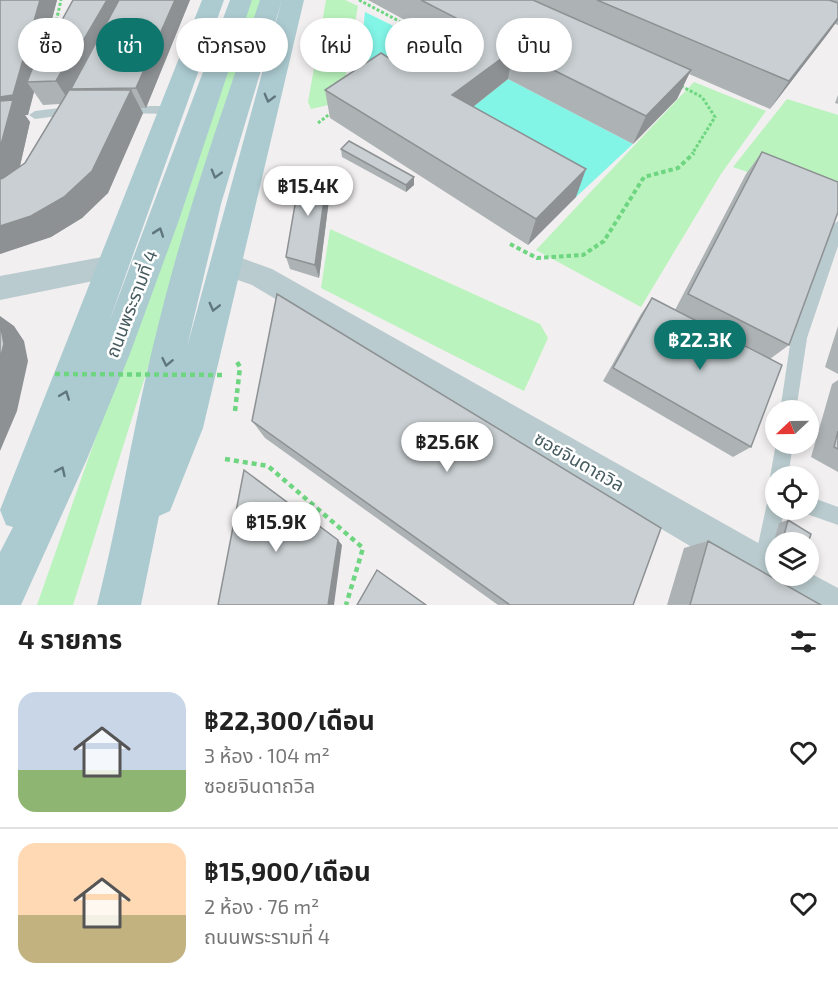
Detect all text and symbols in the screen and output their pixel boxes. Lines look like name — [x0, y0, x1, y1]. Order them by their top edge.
chip: ซื้อ — [18, 18, 84, 72]
chip: เช่า — [96, 18, 164, 72]
chip: ตัวกรอง — [176, 18, 288, 72]
chip: ใหม่ — [300, 18, 373, 72]
chip: คอนโด — [385, 18, 484, 72]
chip: บ้าน — [496, 18, 572, 72]
one-way arrow — [263, 92, 276, 102]
pin: ฿15.4K — [259, 166, 357, 217]
one-way arrow — [211, 169, 224, 179]
text: ฿15.4K — [277, 173, 339, 197]
one-way arrow — [152, 228, 165, 238]
street label: ถนนพระรามที่ 4 — [100, 246, 162, 361]
one-way arrow — [209, 301, 221, 311]
pin: ฿22.3K — [651, 320, 749, 371]
text: ฿22.3K — [668, 327, 732, 351]
one-way arrow — [161, 357, 174, 367]
one-way arrow — [58, 390, 70, 401]
north arrow — [765, 400, 819, 454]
map controls — [765, 400, 819, 586]
pin: ฿25.6K — [398, 422, 496, 473]
street label: ซอยจินดาถวิล — [531, 427, 628, 496]
text: ฿25.6K — [415, 429, 479, 453]
button: locate — [765, 466, 819, 520]
one-way arrow — [54, 467, 66, 478]
pin: ฿15.9K — [227, 502, 325, 553]
text: ฿15.9K — [246, 509, 306, 533]
button: layers — [765, 532, 819, 586]
text: 4 รายการ — [18, 623, 122, 654]
icon: filters — [787, 625, 820, 658]
text: ฿22,300/เดือน — [204, 704, 375, 735]
icon: home — [66, 716, 138, 788]
icon: heart — [787, 736, 820, 769]
text: 3 ห้อง · 104 m² — [204, 743, 330, 767]
text: ซอยจินดาถวิล — [204, 773, 315, 797]
text: ฿15,900/เดือน — [204, 855, 371, 886]
icon: home — [66, 867, 138, 939]
icon: heart — [787, 887, 820, 920]
text: 2 ห้อง · 76 m² — [204, 894, 319, 918]
text: ถนนพระรามที่ 4 — [204, 924, 330, 948]

